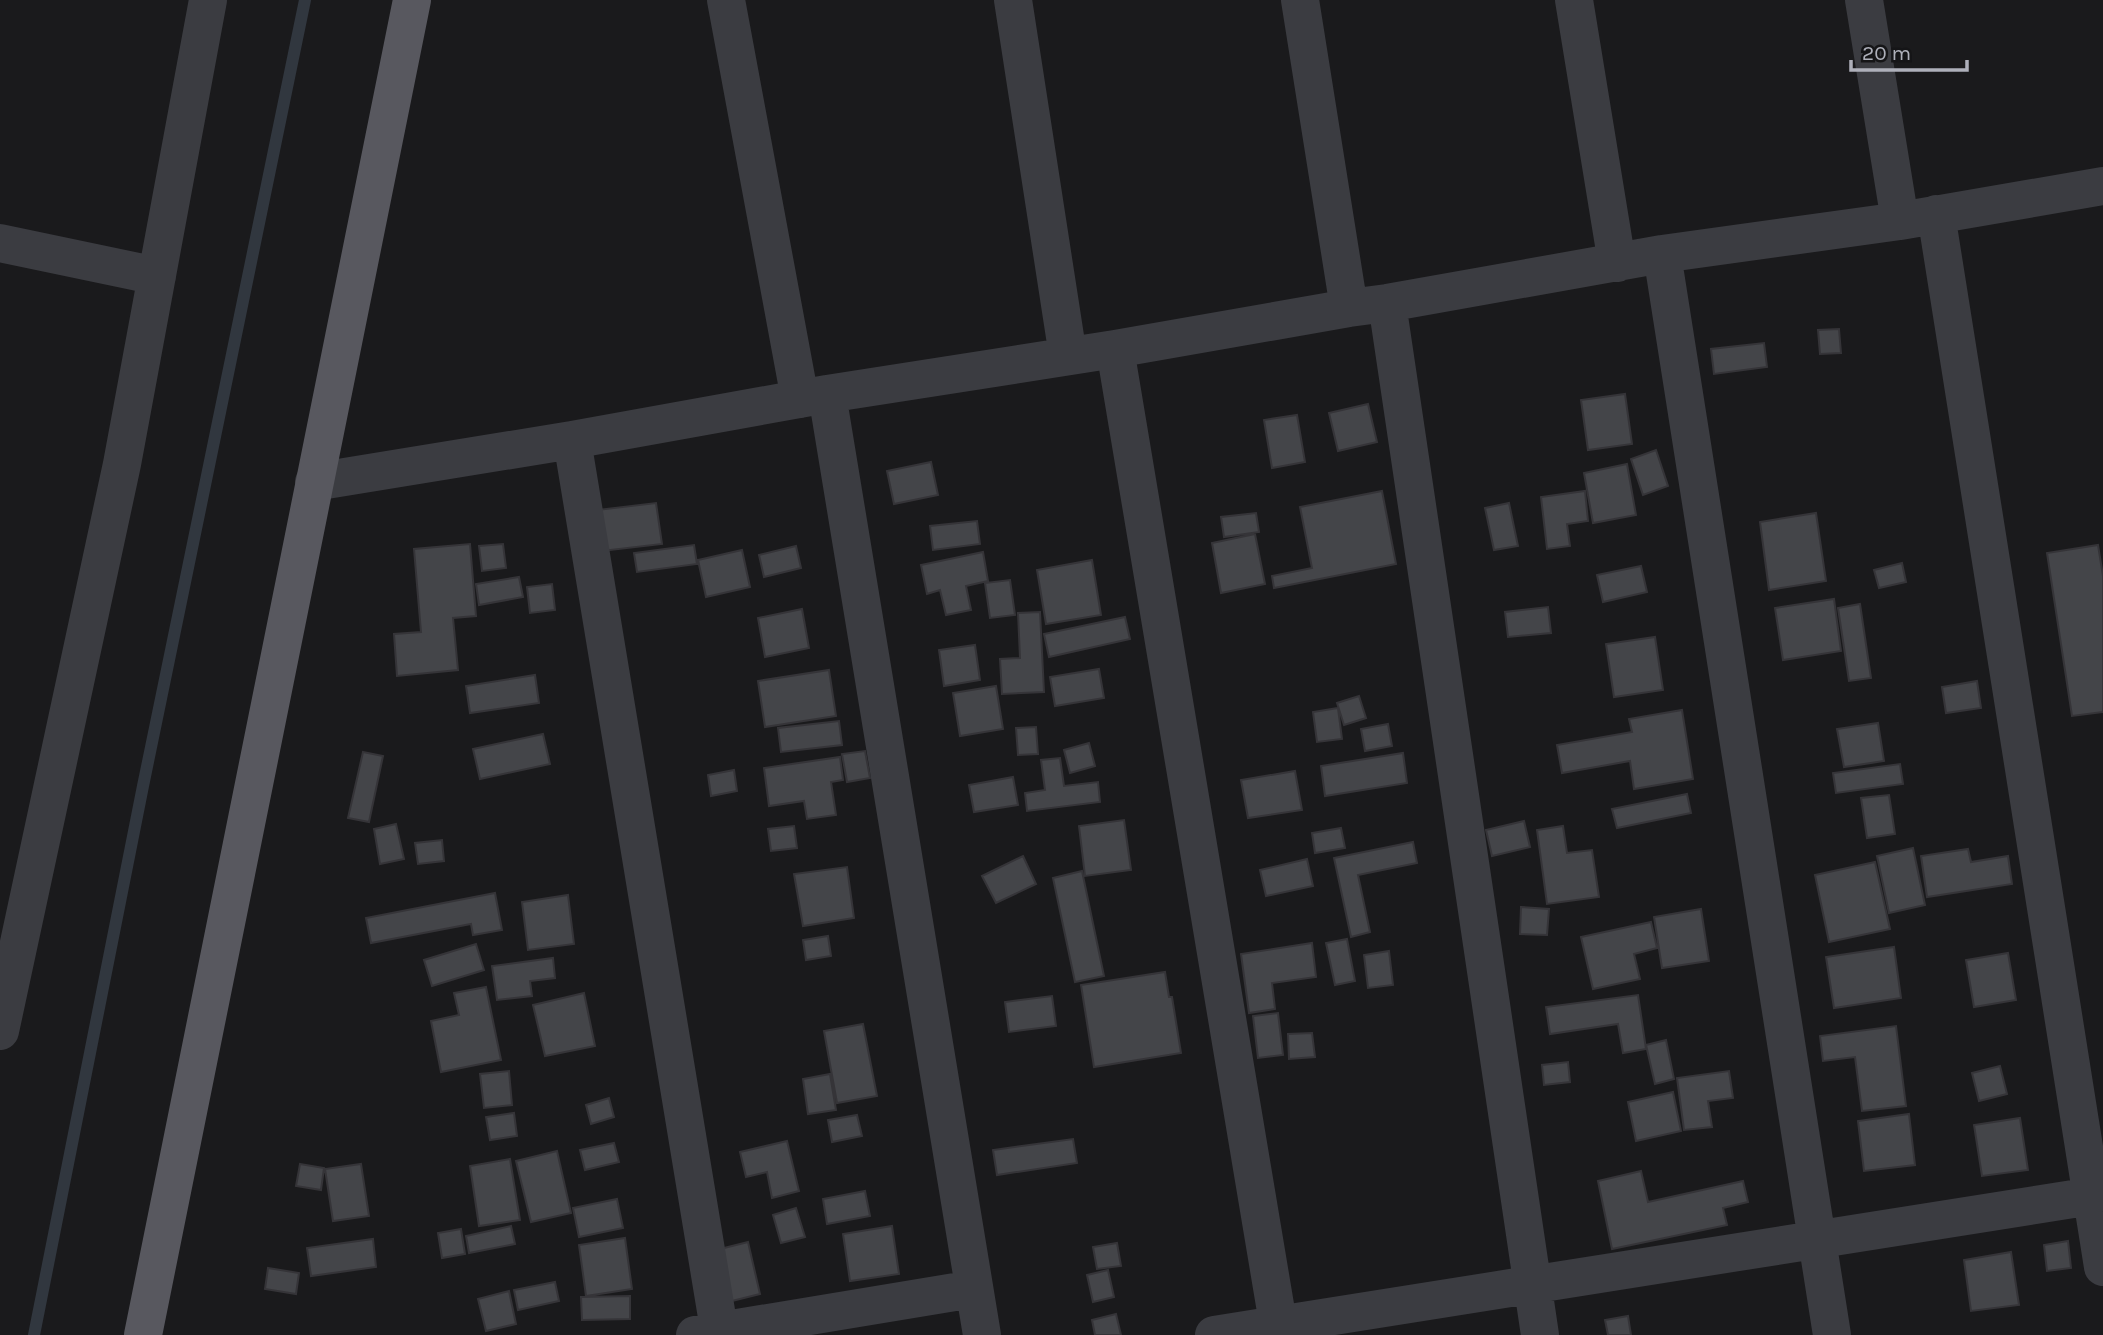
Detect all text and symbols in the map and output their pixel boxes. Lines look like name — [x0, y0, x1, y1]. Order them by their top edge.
scale bar — [1851, 28, 1966, 72]
text: 20 m — [1862, 41, 1911, 65]

